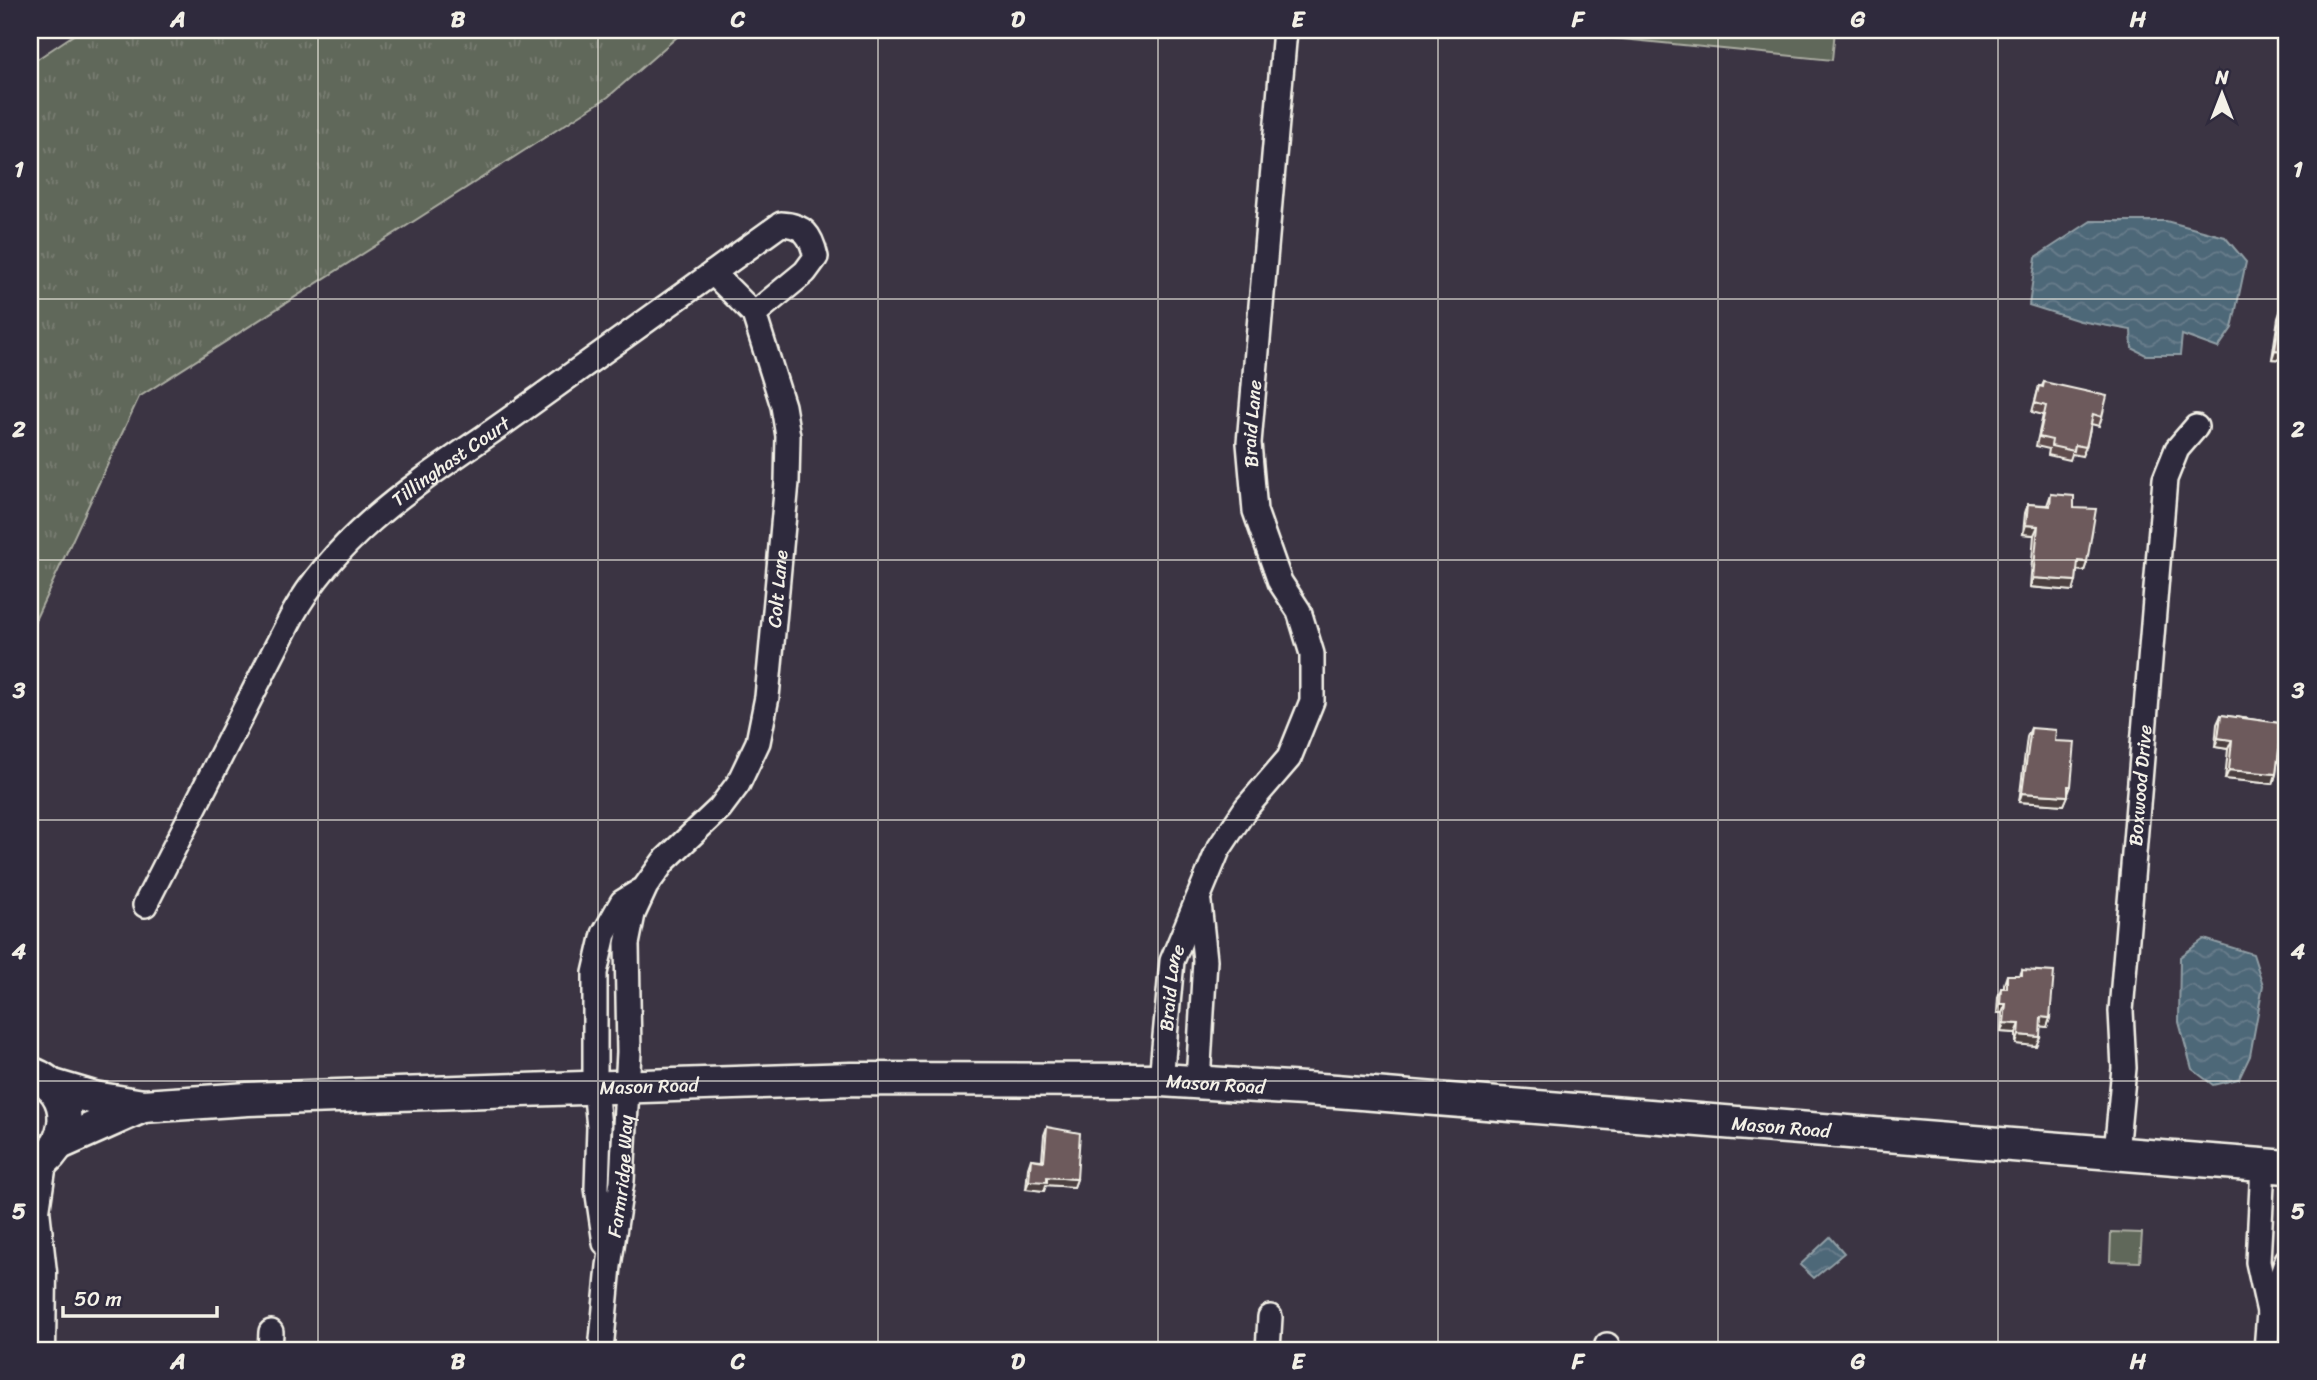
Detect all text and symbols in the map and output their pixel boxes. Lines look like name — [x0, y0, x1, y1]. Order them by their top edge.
text: A — [169, 0, 186, 40]
text: B — [451, 0, 466, 40]
text: C — [730, 0, 746, 40]
text: D — [1011, 0, 1026, 40]
text: E — [1292, 0, 1307, 40]
text: F — [1571, 0, 1586, 40]
text: G — [1850, 0, 1866, 40]
text: H — [2129, 0, 2147, 40]
north arrow — [2188, 60, 2258, 130]
text: N — [2214, 61, 2229, 94]
text: 1 — [14, 149, 24, 190]
text: 1 — [2293, 149, 2303, 190]
street label: Braid Lane — [1232, 378, 1271, 469]
street label: Tillinghast Court — [384, 406, 518, 515]
text: 2 — [11, 409, 26, 450]
text: 2 — [2290, 409, 2305, 450]
street label: Colt Lane — [757, 548, 797, 629]
text: 3 — [12, 670, 26, 711]
text: 3 — [2291, 670, 2305, 711]
street label: Boxwood Drive — [2118, 723, 2161, 847]
text: 4 — [11, 931, 27, 972]
text: 4 — [2290, 931, 2306, 972]
street label: Braid Lane — [1149, 938, 1194, 1033]
street label: Mason Road — [1165, 1064, 1268, 1103]
street label: Mason Road — [599, 1068, 701, 1104]
street label: Mason Road — [1730, 1106, 1834, 1147]
street label: Farmridge Way — [597, 1114, 642, 1240]
text: 5 — [12, 1191, 26, 1232]
text: 5 — [2291, 1191, 2305, 1232]
scale bar — [63, 1275, 217, 1319]
text: 50 m — [74, 1280, 122, 1318]
text: A — [169, 1341, 186, 1380]
text: B — [451, 1341, 466, 1380]
text: C — [730, 1341, 746, 1380]
text: D — [1011, 1341, 1026, 1380]
text: E — [1292, 1341, 1307, 1380]
text: F — [1571, 1341, 1586, 1380]
text: G — [1850, 1341, 1866, 1380]
text: H — [2129, 1341, 2147, 1380]

